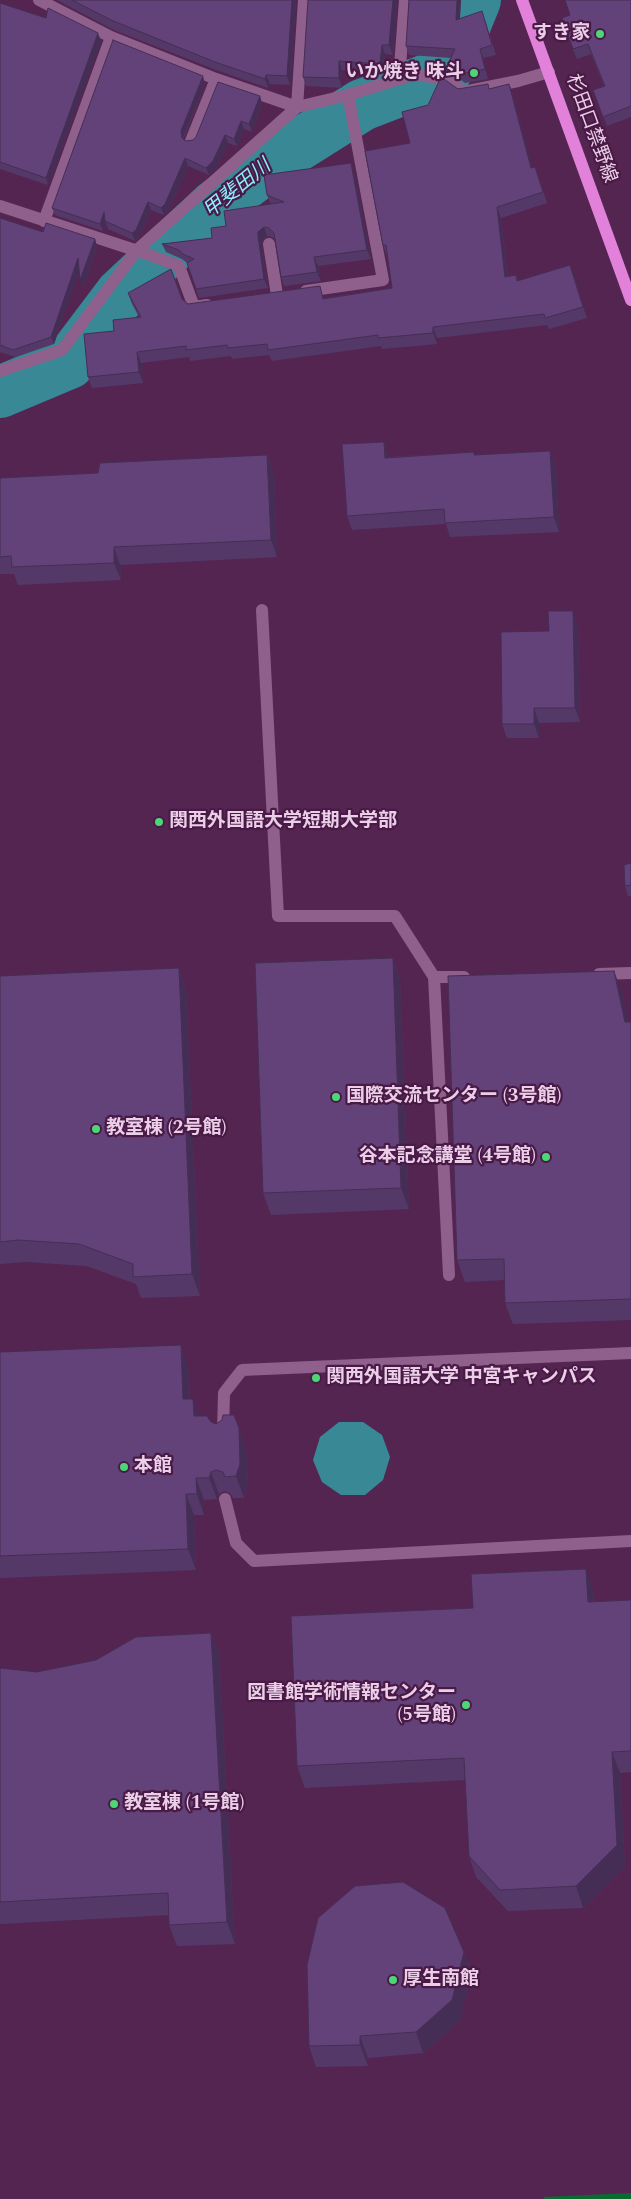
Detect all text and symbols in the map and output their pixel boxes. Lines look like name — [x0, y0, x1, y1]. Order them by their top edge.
place label: すき家 — [533, 23, 590, 45]
marker: すき家 — [594, 28, 606, 40]
place label: いか焼き 味斗 — [345, 62, 464, 84]
marker: いか焼き 味斗 — [468, 67, 480, 79]
street label: 杉田口禁野線 — [560, 72, 620, 186]
water label: 甲斐田川 — [199, 156, 277, 224]
place label: 関西外国語大学短期大学部 — [169, 811, 397, 833]
marker: 関西外国語大学短期大学部 — [153, 816, 165, 828]
place label: 国際交流センター (3号館) — [346, 1086, 561, 1108]
marker: 国際交流センター (3号館) — [330, 1091, 342, 1103]
place label: 教室棟 (2号館) — [106, 1118, 226, 1140]
marker: 教室棟 (2号館) — [90, 1123, 102, 1135]
place label: 谷本記念講堂 (4号館) — [359, 1146, 536, 1168]
marker: 谷本記念講堂 (4号館) — [540, 1151, 552, 1163]
place label: 関西外国語大学 中宮キャンパス — [326, 1367, 597, 1389]
marker: 関西外国語大学 中宮キャンパス — [310, 1372, 322, 1384]
place label: 本館 — [134, 1456, 172, 1478]
marker: 本館 — [118, 1461, 130, 1473]
place label: 図書館学術情報センター (5号館) — [247, 1683, 456, 1727]
marker: 図書館学術情報センター (5号館) — [460, 1699, 472, 1711]
place label: 教室棟 (1号館) — [124, 1793, 244, 1815]
marker: 教室棟 (1号館) — [108, 1798, 120, 1810]
place label: 厚生南館 — [403, 1969, 479, 1991]
marker: 厚生南館 — [387, 1974, 399, 1986]

